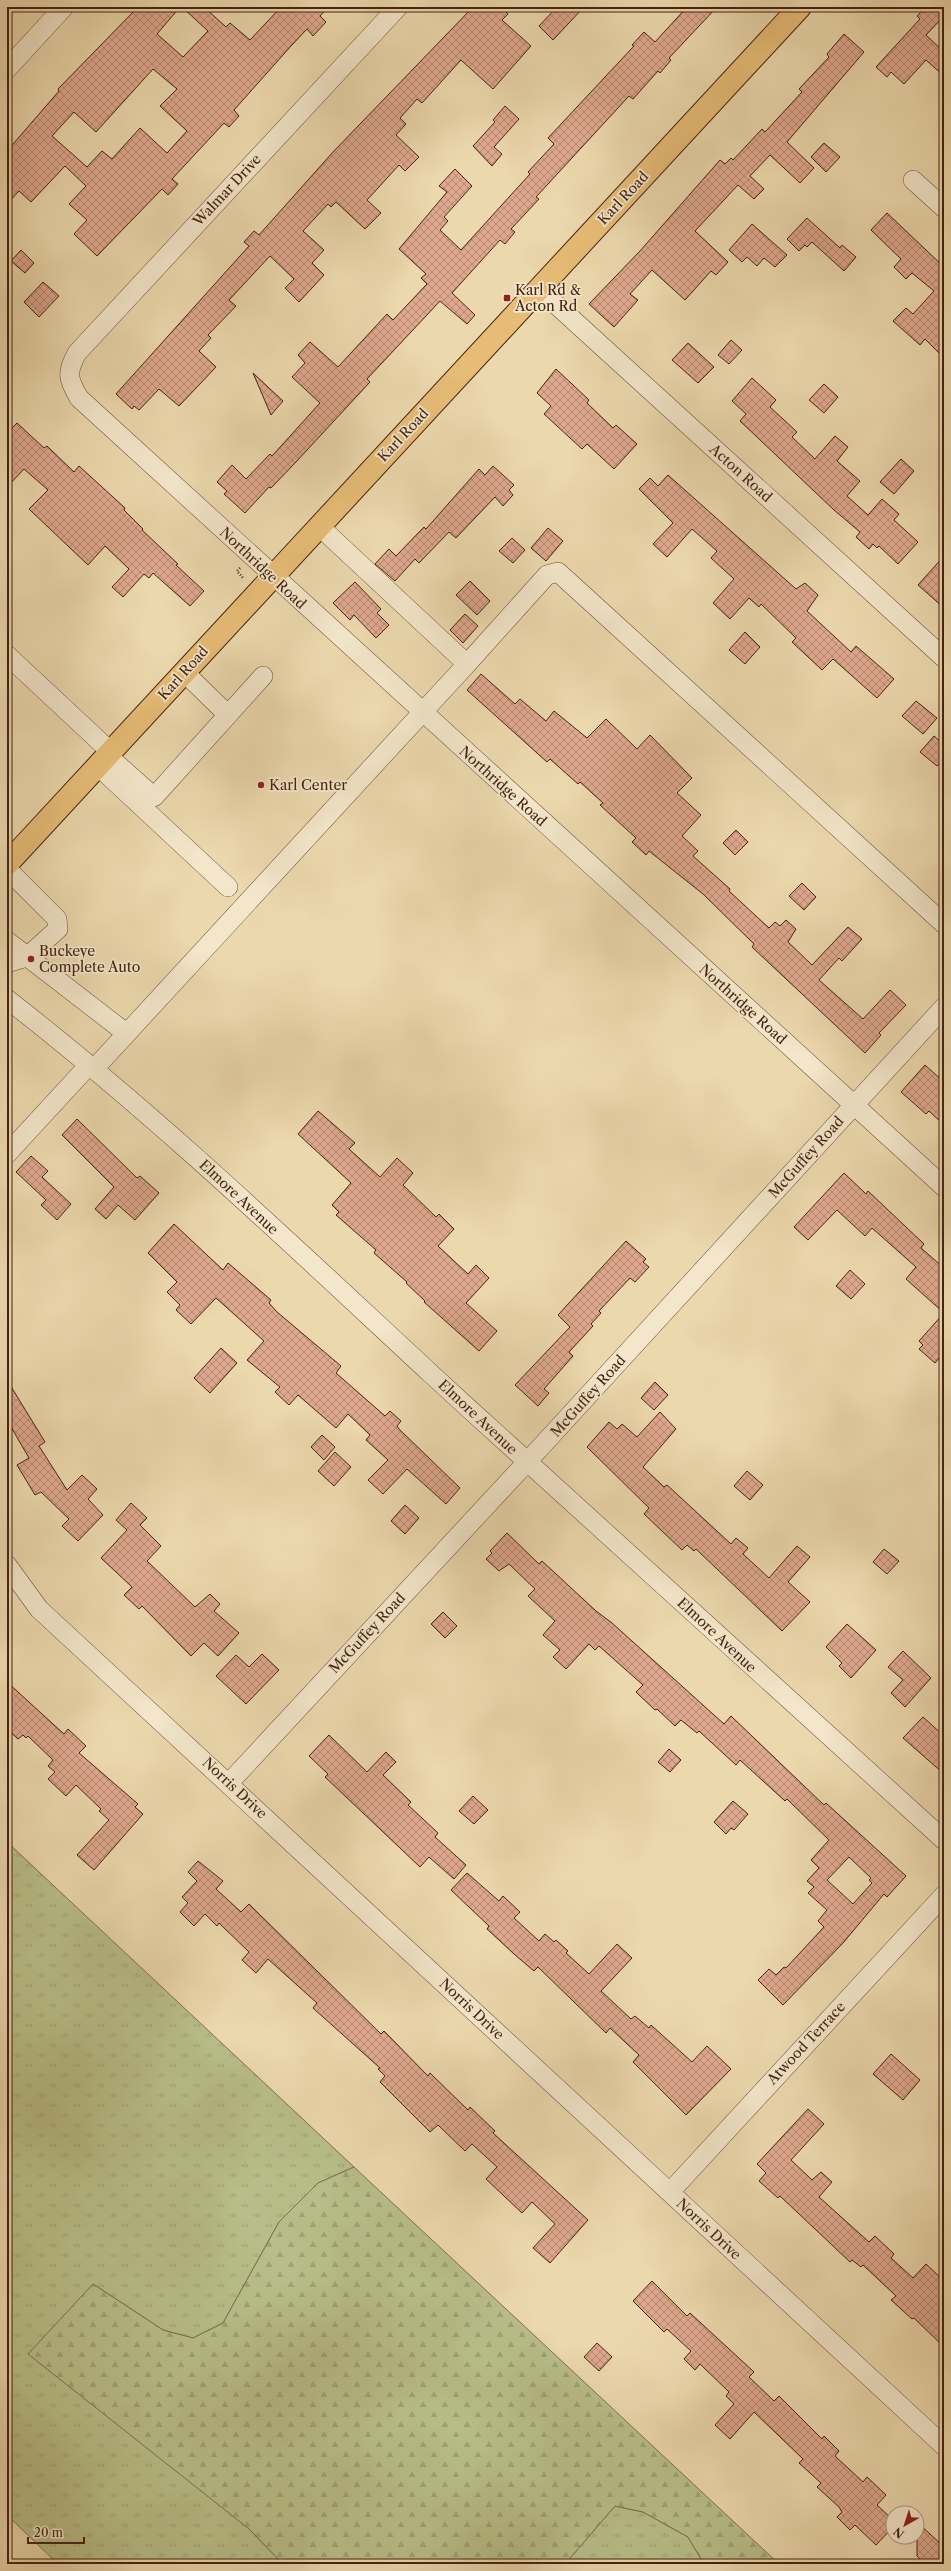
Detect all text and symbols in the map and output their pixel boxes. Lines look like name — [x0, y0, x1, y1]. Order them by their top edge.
street label: Walmar Drive — [188, 150, 265, 230]
street label: Karl Road — [594, 167, 653, 229]
place label: Karl Rd & Acton Rd — [514, 281, 582, 315]
marker: Karl Rd & Acton Rd — [502, 293, 512, 303]
street label: Karl Road — [374, 404, 433, 466]
street label: Acton Road — [705, 439, 776, 506]
street label: Northridge Road — [216, 523, 310, 613]
street label: Karl Road — [154, 642, 212, 704]
street label: Northridge Road — [456, 742, 551, 830]
place label: Karl Center — [269, 776, 347, 794]
marker: Karl Center — [256, 780, 266, 790]
place label: Buckeye Complete Auto — [39, 942, 140, 976]
marker: Buckeye Complete Auto — [26, 954, 36, 964]
street label: Northridge Road — [696, 960, 791, 1048]
street label: McGuffey Road — [765, 1112, 848, 1202]
street label: Elmore Avenue — [196, 1156, 283, 1238]
street label: McGuffey Road — [547, 1351, 630, 1441]
street label: Elmore Avenue — [435, 1376, 522, 1458]
street label: McGuffey Road — [325, 1589, 409, 1677]
street label: Elmore Avenue — [674, 1594, 761, 1676]
street label: Norris Drive — [199, 1753, 271, 1823]
street label: Norris Drive — [436, 1974, 508, 2044]
street label: Atwood Terrace — [762, 1998, 849, 2089]
street label: Norris Drive — [673, 2194, 745, 2264]
north arrow — [885, 2505, 925, 2545]
scale bar — [28, 2519, 84, 2545]
text: N — [890, 2524, 907, 2541]
text: 20 m — [34, 2525, 63, 2540]

